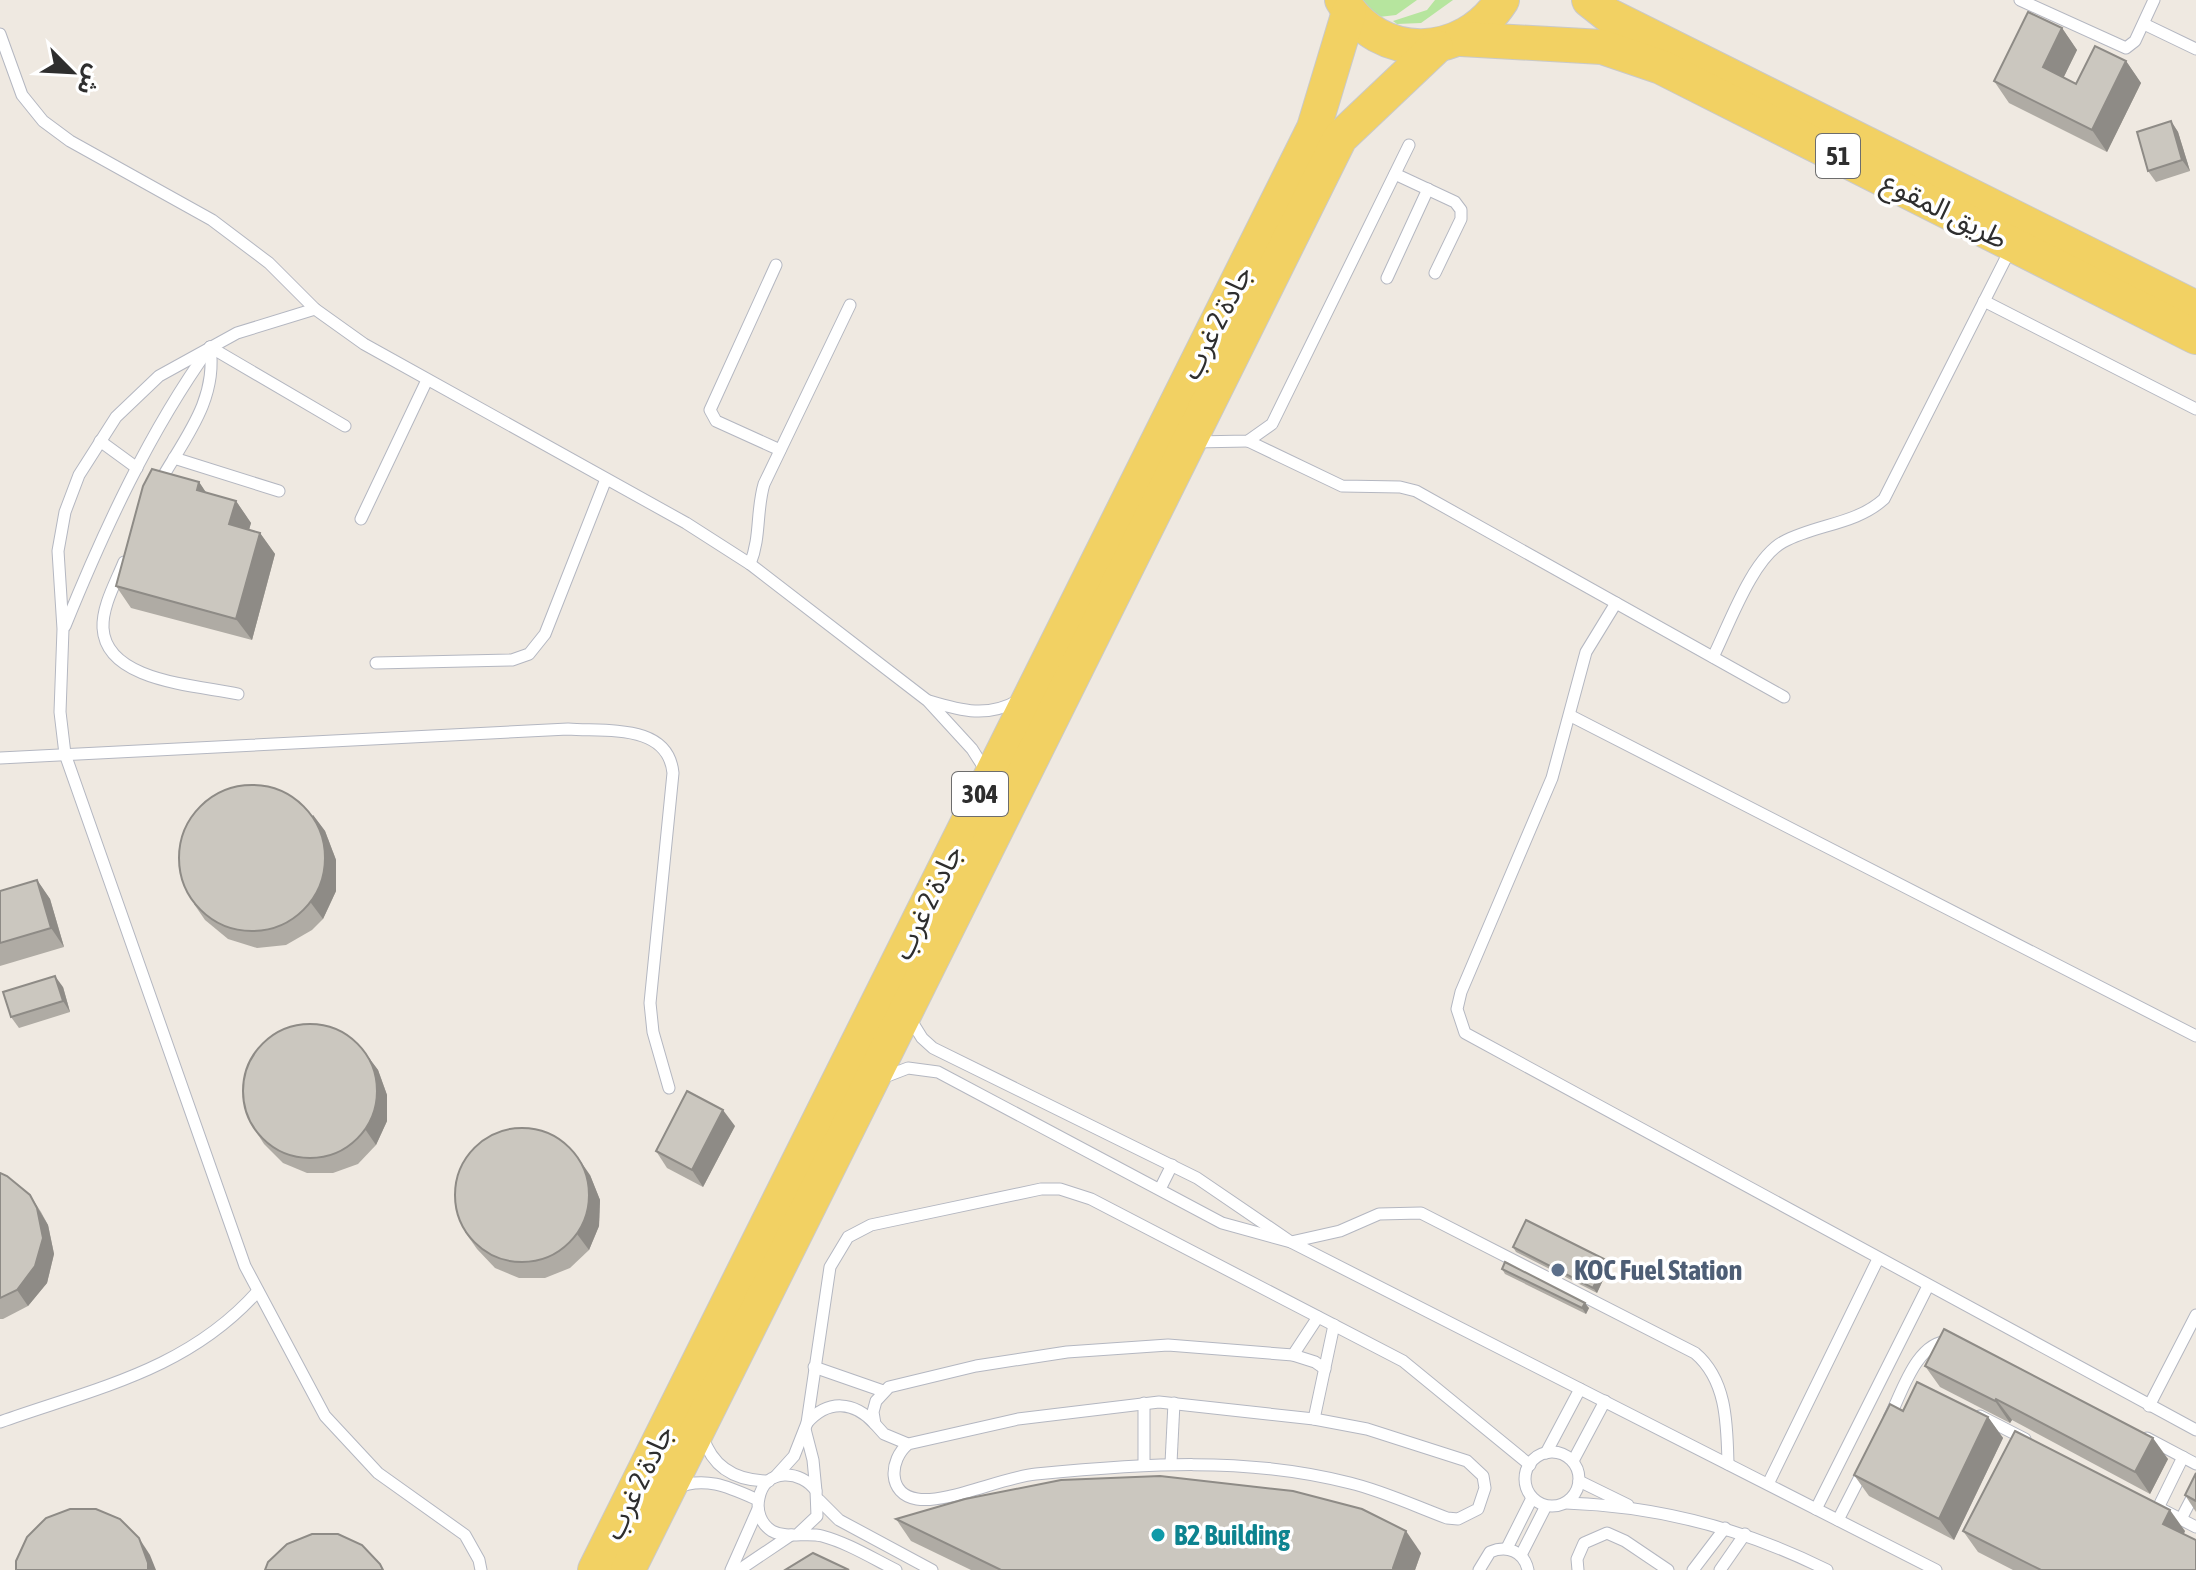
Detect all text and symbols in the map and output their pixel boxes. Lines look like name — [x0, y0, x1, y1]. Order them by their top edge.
north arrow — [32, 32, 112, 112]
text: ش — [72, 61, 108, 99]
road number: 51 — [1816, 134, 1860, 178]
street label: طريق المقوع — [1875, 165, 2013, 259]
street label: جادة 2 غرب — [1174, 260, 1259, 385]
road number: 304 — [952, 772, 1008, 816]
street label: جادة 2 غرب — [886, 840, 969, 965]
place label: KOC Fuel Station — [1574, 1254, 1742, 1286]
marker: KOC Fuel Station — [1549, 1261, 1567, 1279]
street label: جادة 2 غرب — [597, 1420, 680, 1545]
place label: B2 Building — [1174, 1519, 1291, 1551]
marker: B2 Building — [1149, 1526, 1167, 1544]

